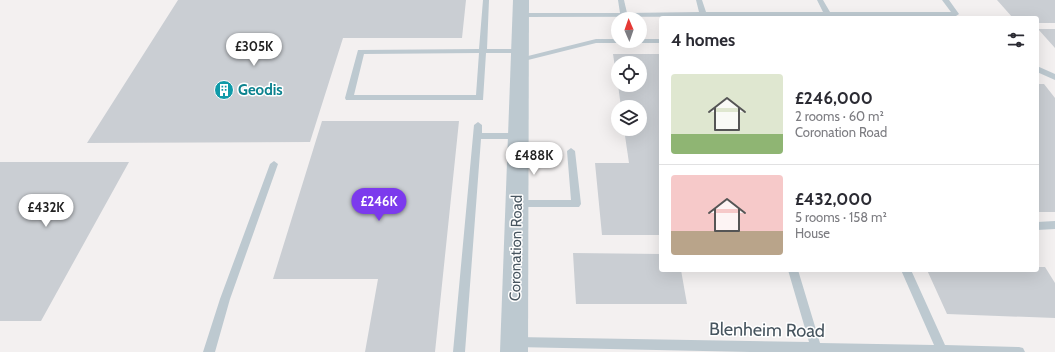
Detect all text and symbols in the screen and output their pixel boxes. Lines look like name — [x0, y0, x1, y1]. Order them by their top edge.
north arrow — [611, 12, 647, 48]
map controls — [611, 12, 647, 136]
icon: filters — [1005, 29, 1027, 51]
text: 4 homes — [671, 30, 735, 50]
pin: £305K — [226, 33, 282, 67]
text: £305K — [235, 38, 273, 54]
button: locate — [611, 56, 647, 92]
building icon: Geodis — [213, 79, 235, 101]
place label: Geodis — [238, 81, 283, 99]
text: £246,000 — [795, 88, 873, 108]
icon: home — [703, 90, 751, 138]
button: layers — [611, 100, 647, 136]
text: 2 rooms · 60 m² — [795, 108, 884, 124]
text: Coronation Road — [795, 124, 887, 140]
pin: £488K — [506, 142, 562, 176]
text: £488K — [515, 147, 553, 163]
pin: £246K — [351, 188, 407, 222]
text: £432,000 — [795, 189, 872, 209]
icon: home — [703, 191, 751, 239]
text: £246K — [360, 193, 398, 209]
pin: £432K — [18, 194, 74, 228]
street label: Coronation Road — [506, 195, 526, 301]
text: £432K — [28, 199, 64, 215]
text: 5 rooms · 158 m² — [795, 209, 887, 225]
text: House — [795, 225, 830, 241]
street label: Blenheim Road — [709, 318, 825, 342]

